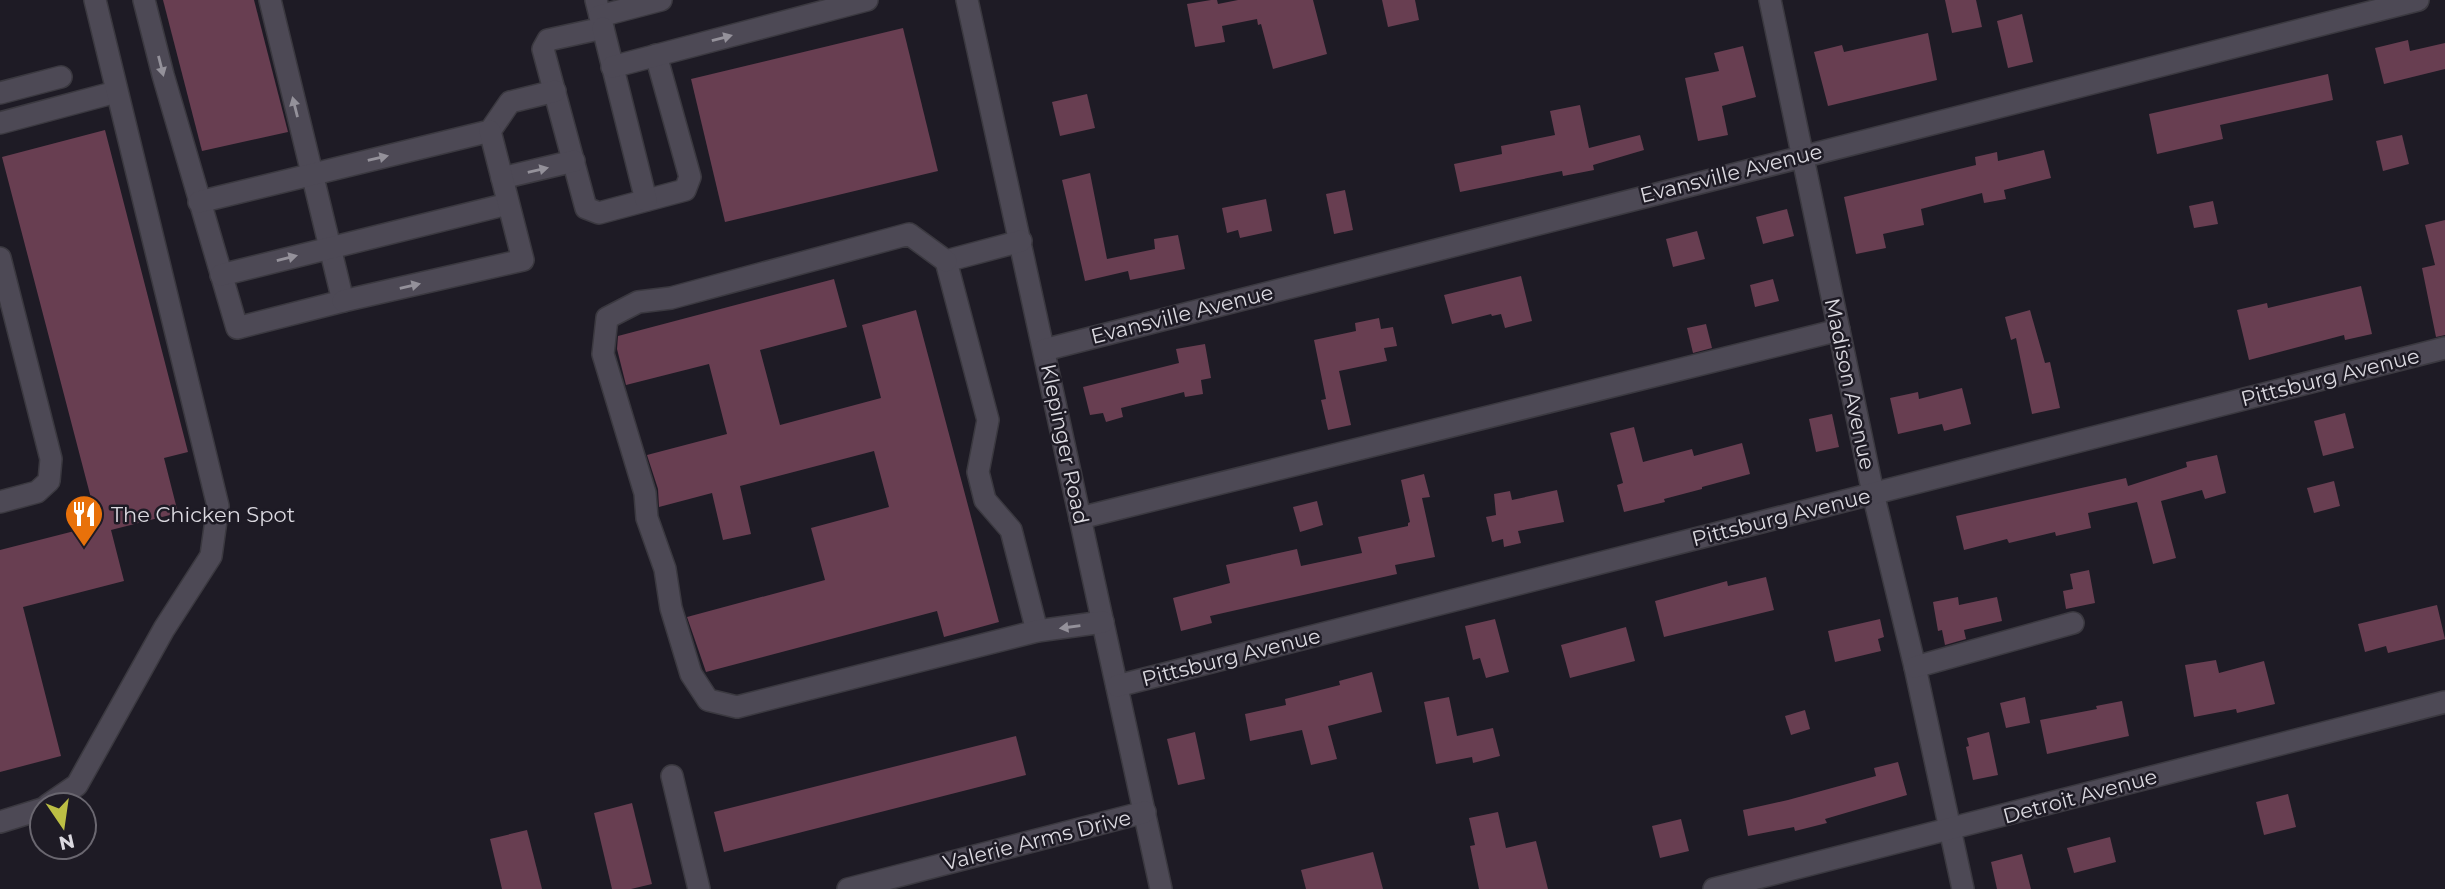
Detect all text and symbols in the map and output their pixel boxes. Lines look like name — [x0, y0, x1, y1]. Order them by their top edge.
one-way arrow — [711, 32, 733, 43]
one-way arrow — [156, 55, 167, 77]
one-way arrow — [289, 96, 300, 118]
street label: Evansville Avenue — [1637, 138, 1825, 208]
one-way arrow — [367, 152, 389, 163]
one-way arrow — [527, 164, 549, 175]
one-way arrow — [276, 252, 298, 263]
street label: Evansville Avenue — [1088, 279, 1276, 349]
one-way arrow — [399, 280, 421, 291]
street label: Madison Avenue — [1820, 296, 1880, 472]
street label: Pittsburg Avenue — [2238, 343, 2422, 411]
street label: Klepinger Road — [1036, 362, 1094, 526]
street label: Pittsburg Avenue — [1689, 483, 1873, 551]
restaurant icon: The Chicken Spot — [63, 493, 105, 548]
place label: The Chicken Spot — [111, 502, 295, 527]
one-way arrow — [1059, 621, 1081, 632]
street label: Pittsburg Avenue — [1139, 623, 1323, 691]
street label: Detroit Avenue — [2000, 763, 2160, 829]
north arrow — [28, 791, 98, 861]
street label: Valerie Arms Drive — [941, 805, 1133, 875]
text: N — [57, 829, 77, 855]

